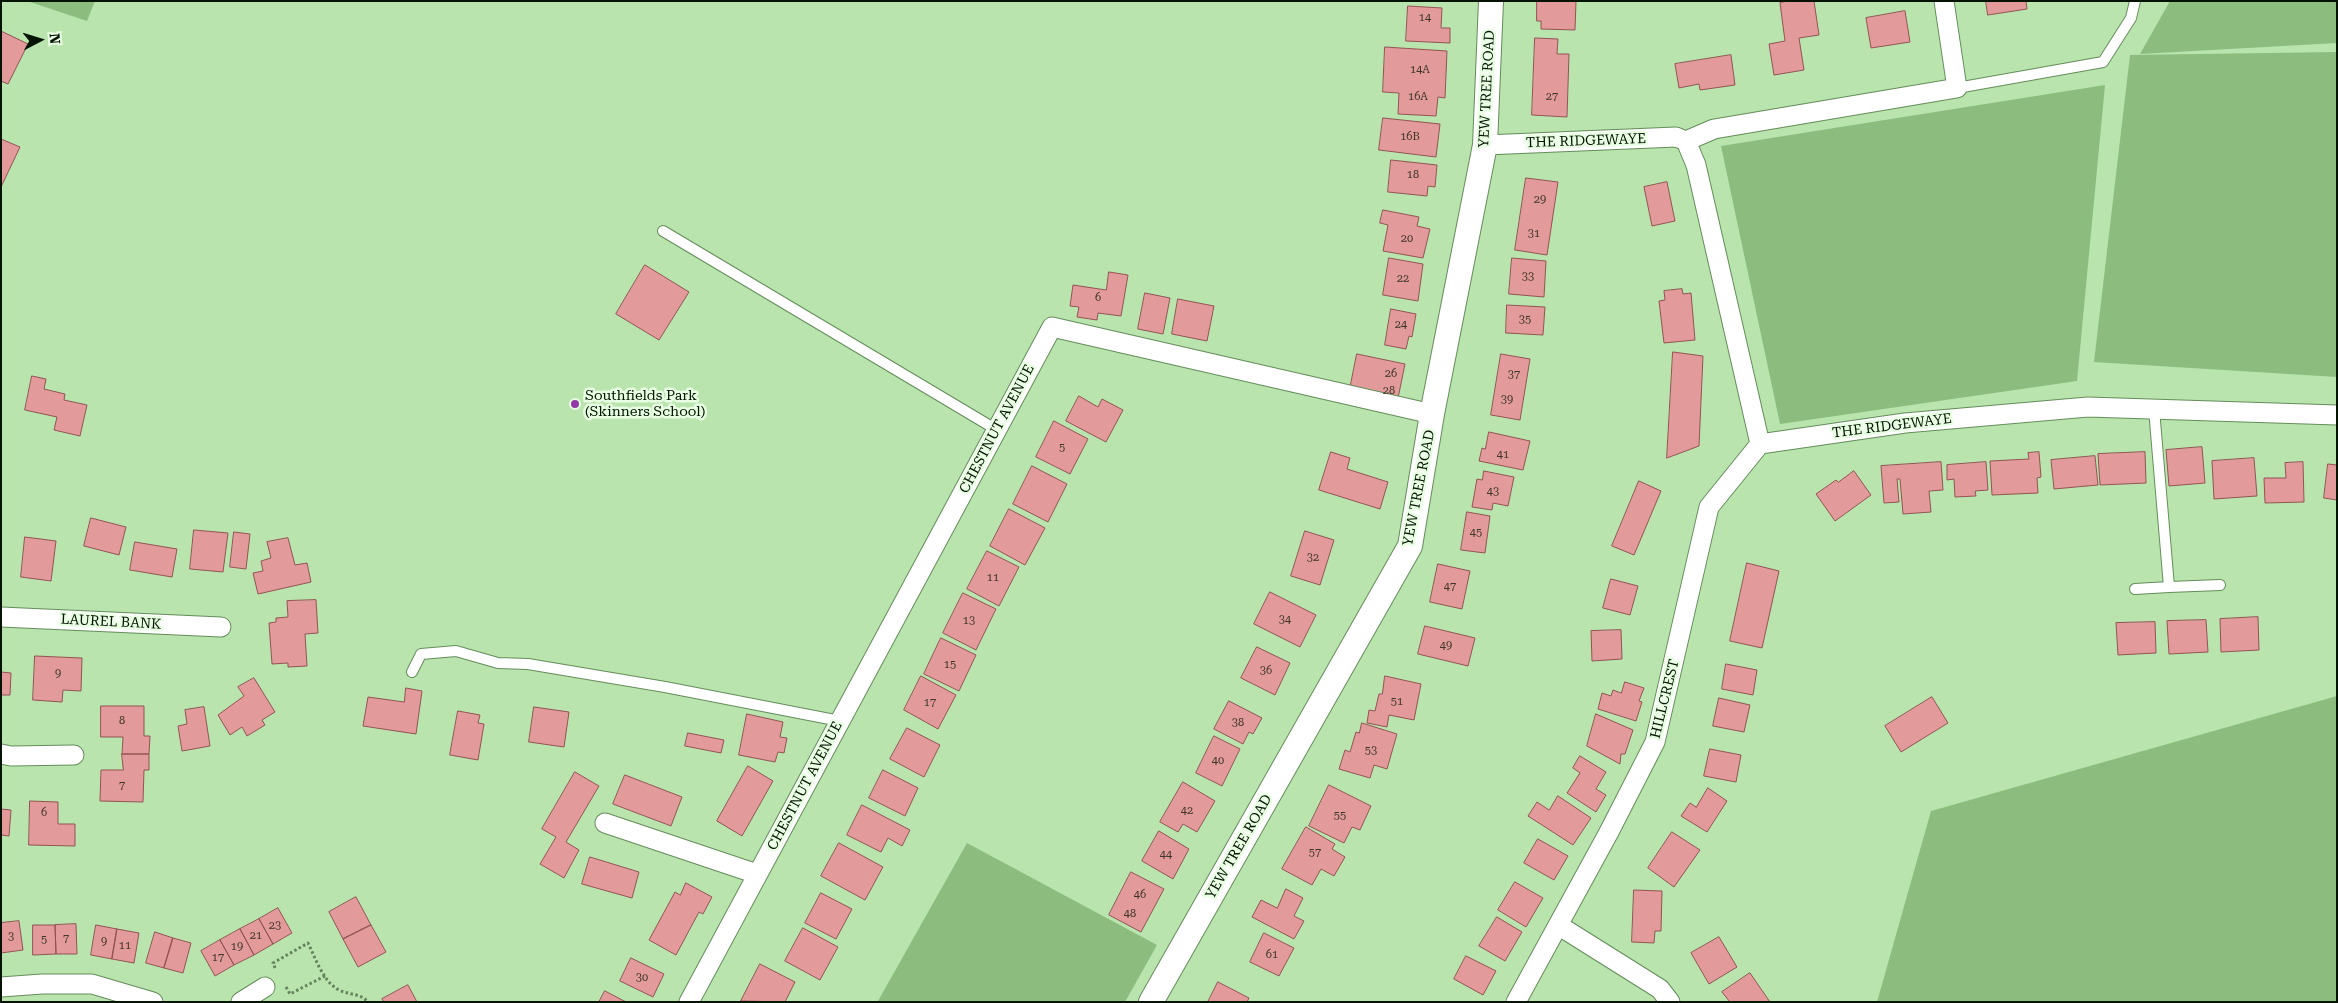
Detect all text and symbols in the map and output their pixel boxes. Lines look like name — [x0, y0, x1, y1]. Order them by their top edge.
house number: 14 — [1419, 11, 1431, 25]
north arrow — [15, 15, 65, 65]
street label: YEW TREE ROAD — [1476, 30, 1498, 148]
text: N — [47, 33, 63, 45]
house number: 14A — [1410, 63, 1430, 77]
house number: 16A — [1408, 90, 1428, 104]
house number: 27 — [1546, 90, 1558, 104]
house number: 16B — [1400, 130, 1420, 144]
street label: THE RIDGEWAYE — [1526, 131, 1646, 151]
house number: 18 — [1407, 168, 1419, 182]
house number: 29 — [1534, 193, 1546, 207]
house number: 31 — [1528, 227, 1540, 241]
house number: 20 — [1401, 232, 1413, 246]
house number: 33 — [1522, 270, 1534, 284]
house number: 22 — [1397, 272, 1409, 286]
house number: 6 — [1095, 291, 1101, 305]
house number: 35 — [1519, 313, 1531, 327]
house number: 24 — [1395, 318, 1407, 332]
street label: CHESTNUT AVENUE — [956, 362, 1038, 496]
house number: 26 — [1385, 367, 1397, 381]
house number: 37 — [1508, 368, 1520, 382]
house number: 28 — [1383, 384, 1395, 398]
place label: Southfields Park (Skinners School) — [585, 388, 705, 421]
house number: 39 — [1501, 393, 1513, 407]
marker: Southfields Park (Skinners School) — [569, 398, 581, 410]
street label: THE RIDGEWAYE — [1831, 410, 1953, 442]
street label: YEW TREE ROAD — [1400, 429, 1438, 547]
house number: 5 — [1059, 441, 1065, 455]
house number: 41 — [1497, 448, 1509, 462]
house number: 43 — [1487, 485, 1499, 499]
house number: 45 — [1470, 526, 1482, 540]
house number: 32 — [1307, 551, 1319, 565]
house number: 11 — [987, 571, 999, 585]
house number: 47 — [1444, 580, 1456, 594]
street label: LAUREL BANK — [60, 611, 162, 633]
house number: 34 — [1279, 613, 1291, 627]
house number: 13 — [963, 614, 975, 628]
house number: 49 — [1440, 639, 1452, 653]
house number: 15 — [944, 658, 956, 672]
street label: HILLCREST — [1647, 658, 1683, 740]
house number: 36 — [1260, 664, 1272, 678]
house number: 9 — [55, 667, 61, 681]
house number: 51 — [1391, 695, 1403, 709]
house number: 17 — [924, 696, 936, 710]
house number: 8 — [119, 714, 125, 728]
house number: 38 — [1232, 716, 1244, 730]
street label: CHESTNUT AVENUE — [764, 719, 846, 853]
house number: 53 — [1365, 744, 1377, 758]
house number: 40 — [1212, 754, 1224, 768]
house number: 7 — [119, 779, 125, 793]
street label: YEW TREE ROAD — [1202, 792, 1276, 902]
house number: 42 — [1181, 804, 1193, 818]
house number: 6 — [41, 806, 47, 820]
house number: 55 — [1334, 809, 1346, 823]
house number: 57 — [1309, 846, 1321, 860]
house number: 44 — [1160, 848, 1172, 862]
house number: 46 — [1134, 888, 1146, 902]
house number: 48 — [1124, 907, 1136, 921]
house number: 23 — [269, 919, 281, 933]
house number: 21 — [250, 929, 262, 943]
house number: 3 — [8, 930, 14, 944]
house number: 7 — [63, 932, 69, 946]
house number: 5 — [41, 933, 47, 947]
house number: 9 — [101, 935, 107, 949]
house number: 11 — [119, 939, 131, 953]
house number: 19 — [231, 940, 243, 954]
house number: 61 — [1266, 948, 1278, 962]
house number: 17 — [212, 951, 224, 965]
house number: 30 — [636, 971, 648, 985]

